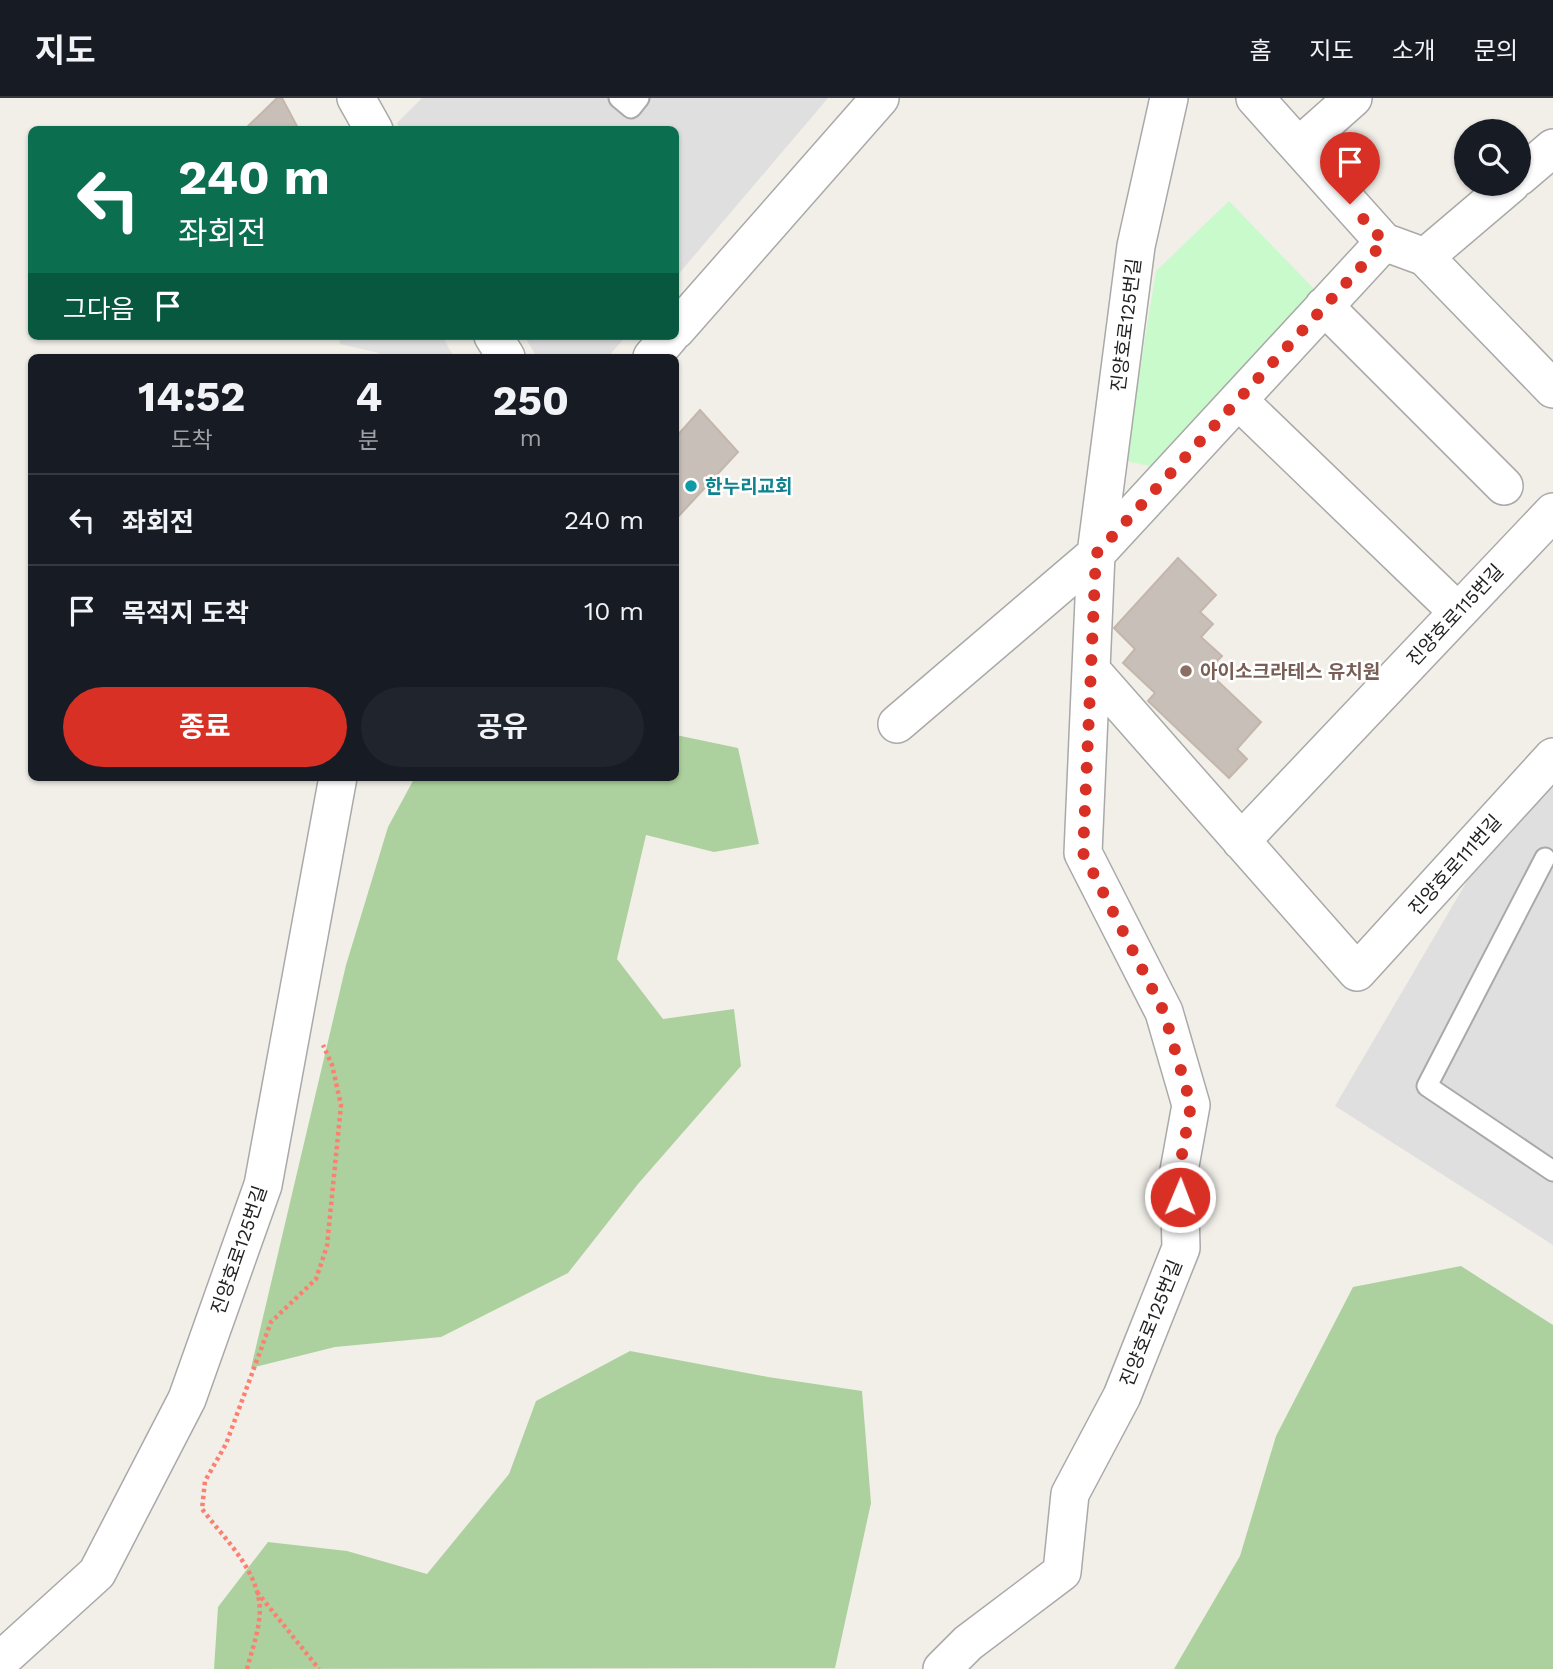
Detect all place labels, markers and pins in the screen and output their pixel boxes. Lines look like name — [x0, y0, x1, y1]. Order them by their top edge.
pin — [1320, 132, 1380, 204]
place label: 한누리교회 — [705, 475, 792, 498]
marker: 한누리교회 — [683, 478, 699, 494]
place label: 아이소크라테스 유치원 — [1200, 660, 1380, 683]
marker: 아이소크라테스 유치원 — [1178, 663, 1194, 679]

